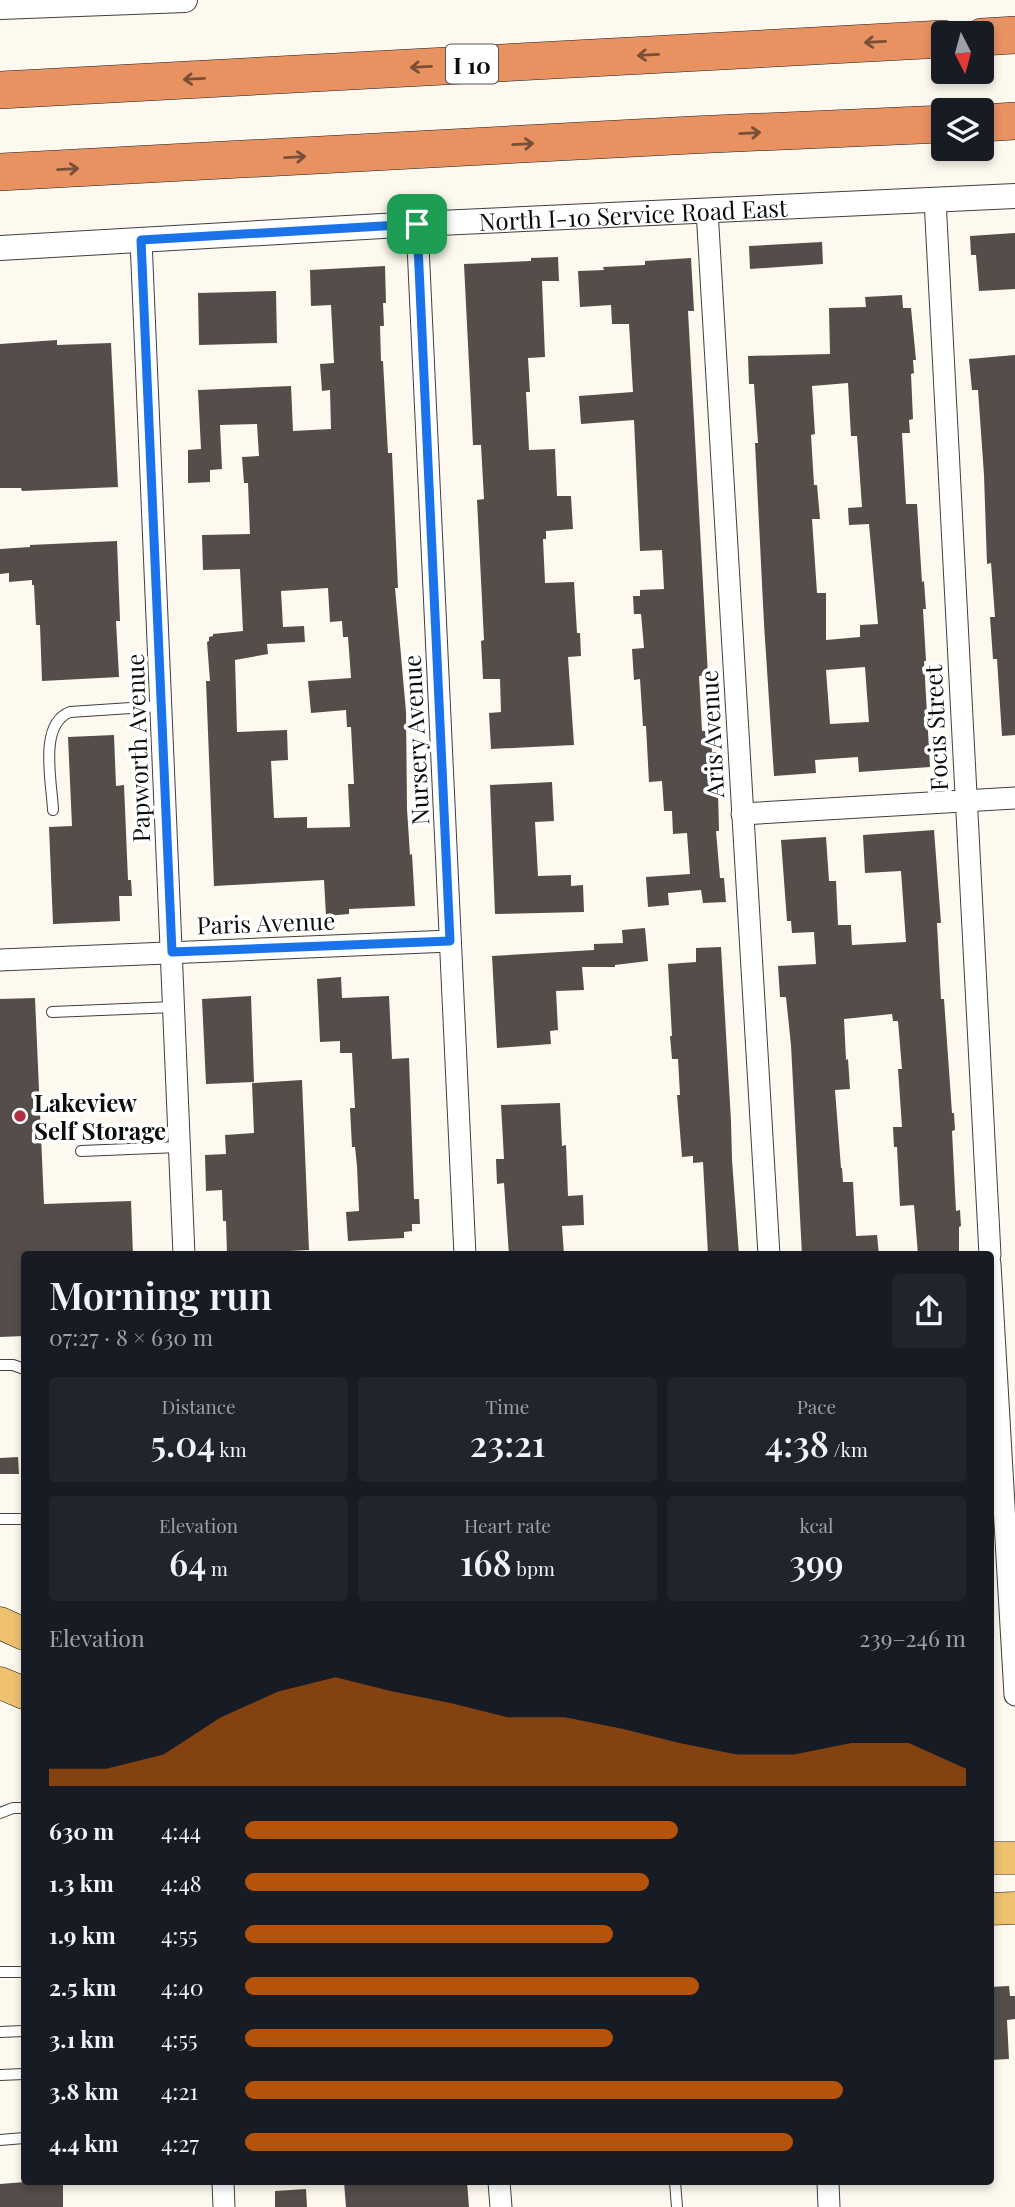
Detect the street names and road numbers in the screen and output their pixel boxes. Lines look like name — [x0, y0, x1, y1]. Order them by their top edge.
road number: I 10 — [446, 44, 498, 83]
street label: North I-10 Service Road East — [478, 191, 789, 237]
street label: Papworth Avenue — [118, 653, 156, 843]
street label: Nursery Avenue — [395, 654, 435, 826]
street label: Focis Street — [916, 664, 954, 792]
street label: Aris Avenue — [692, 669, 730, 800]
street label: Paris Avenue — [196, 904, 336, 940]

